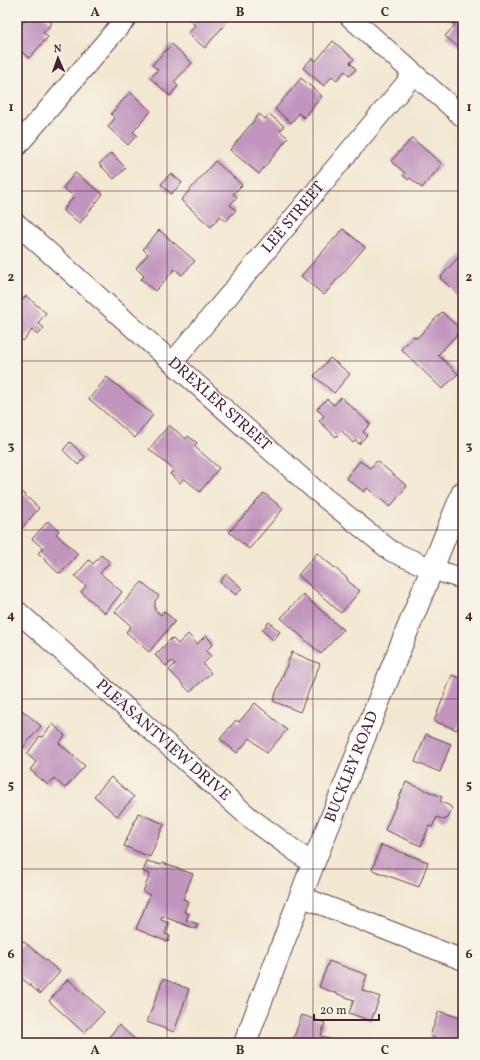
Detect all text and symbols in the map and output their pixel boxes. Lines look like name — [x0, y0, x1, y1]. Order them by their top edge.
text: A — [90, 4, 100, 22]
text: B — [236, 4, 245, 22]
text: C — [381, 4, 389, 22]
north arrow — [38, 38, 78, 78]
text: N — [53, 42, 62, 57]
text: 1 — [8, 99, 14, 117]
text: 1 — [466, 99, 472, 117]
street label: LEE STREET — [257, 177, 330, 259]
text: 2 — [8, 269, 15, 287]
text: 2 — [466, 269, 473, 287]
street label: DREXLER STREET — [163, 352, 276, 457]
text: 3 — [8, 438, 15, 456]
text: 3 — [466, 438, 473, 456]
text: 4 — [7, 607, 15, 625]
text: 4 — [465, 607, 473, 625]
street label: PLEASANTVIEW DRIVE — [91, 675, 235, 806]
street label: BUCKLEY ROAD — [320, 708, 385, 826]
text: 5 — [8, 777, 14, 795]
text: 5 — [466, 777, 472, 795]
text: 6 — [7, 946, 15, 964]
text: 6 — [465, 946, 473, 964]
scale bar — [314, 996, 379, 1022]
text: 20 m — [320, 1003, 347, 1019]
text: A — [90, 1042, 100, 1060]
text: B — [236, 1042, 245, 1060]
text: C — [381, 1042, 389, 1060]

